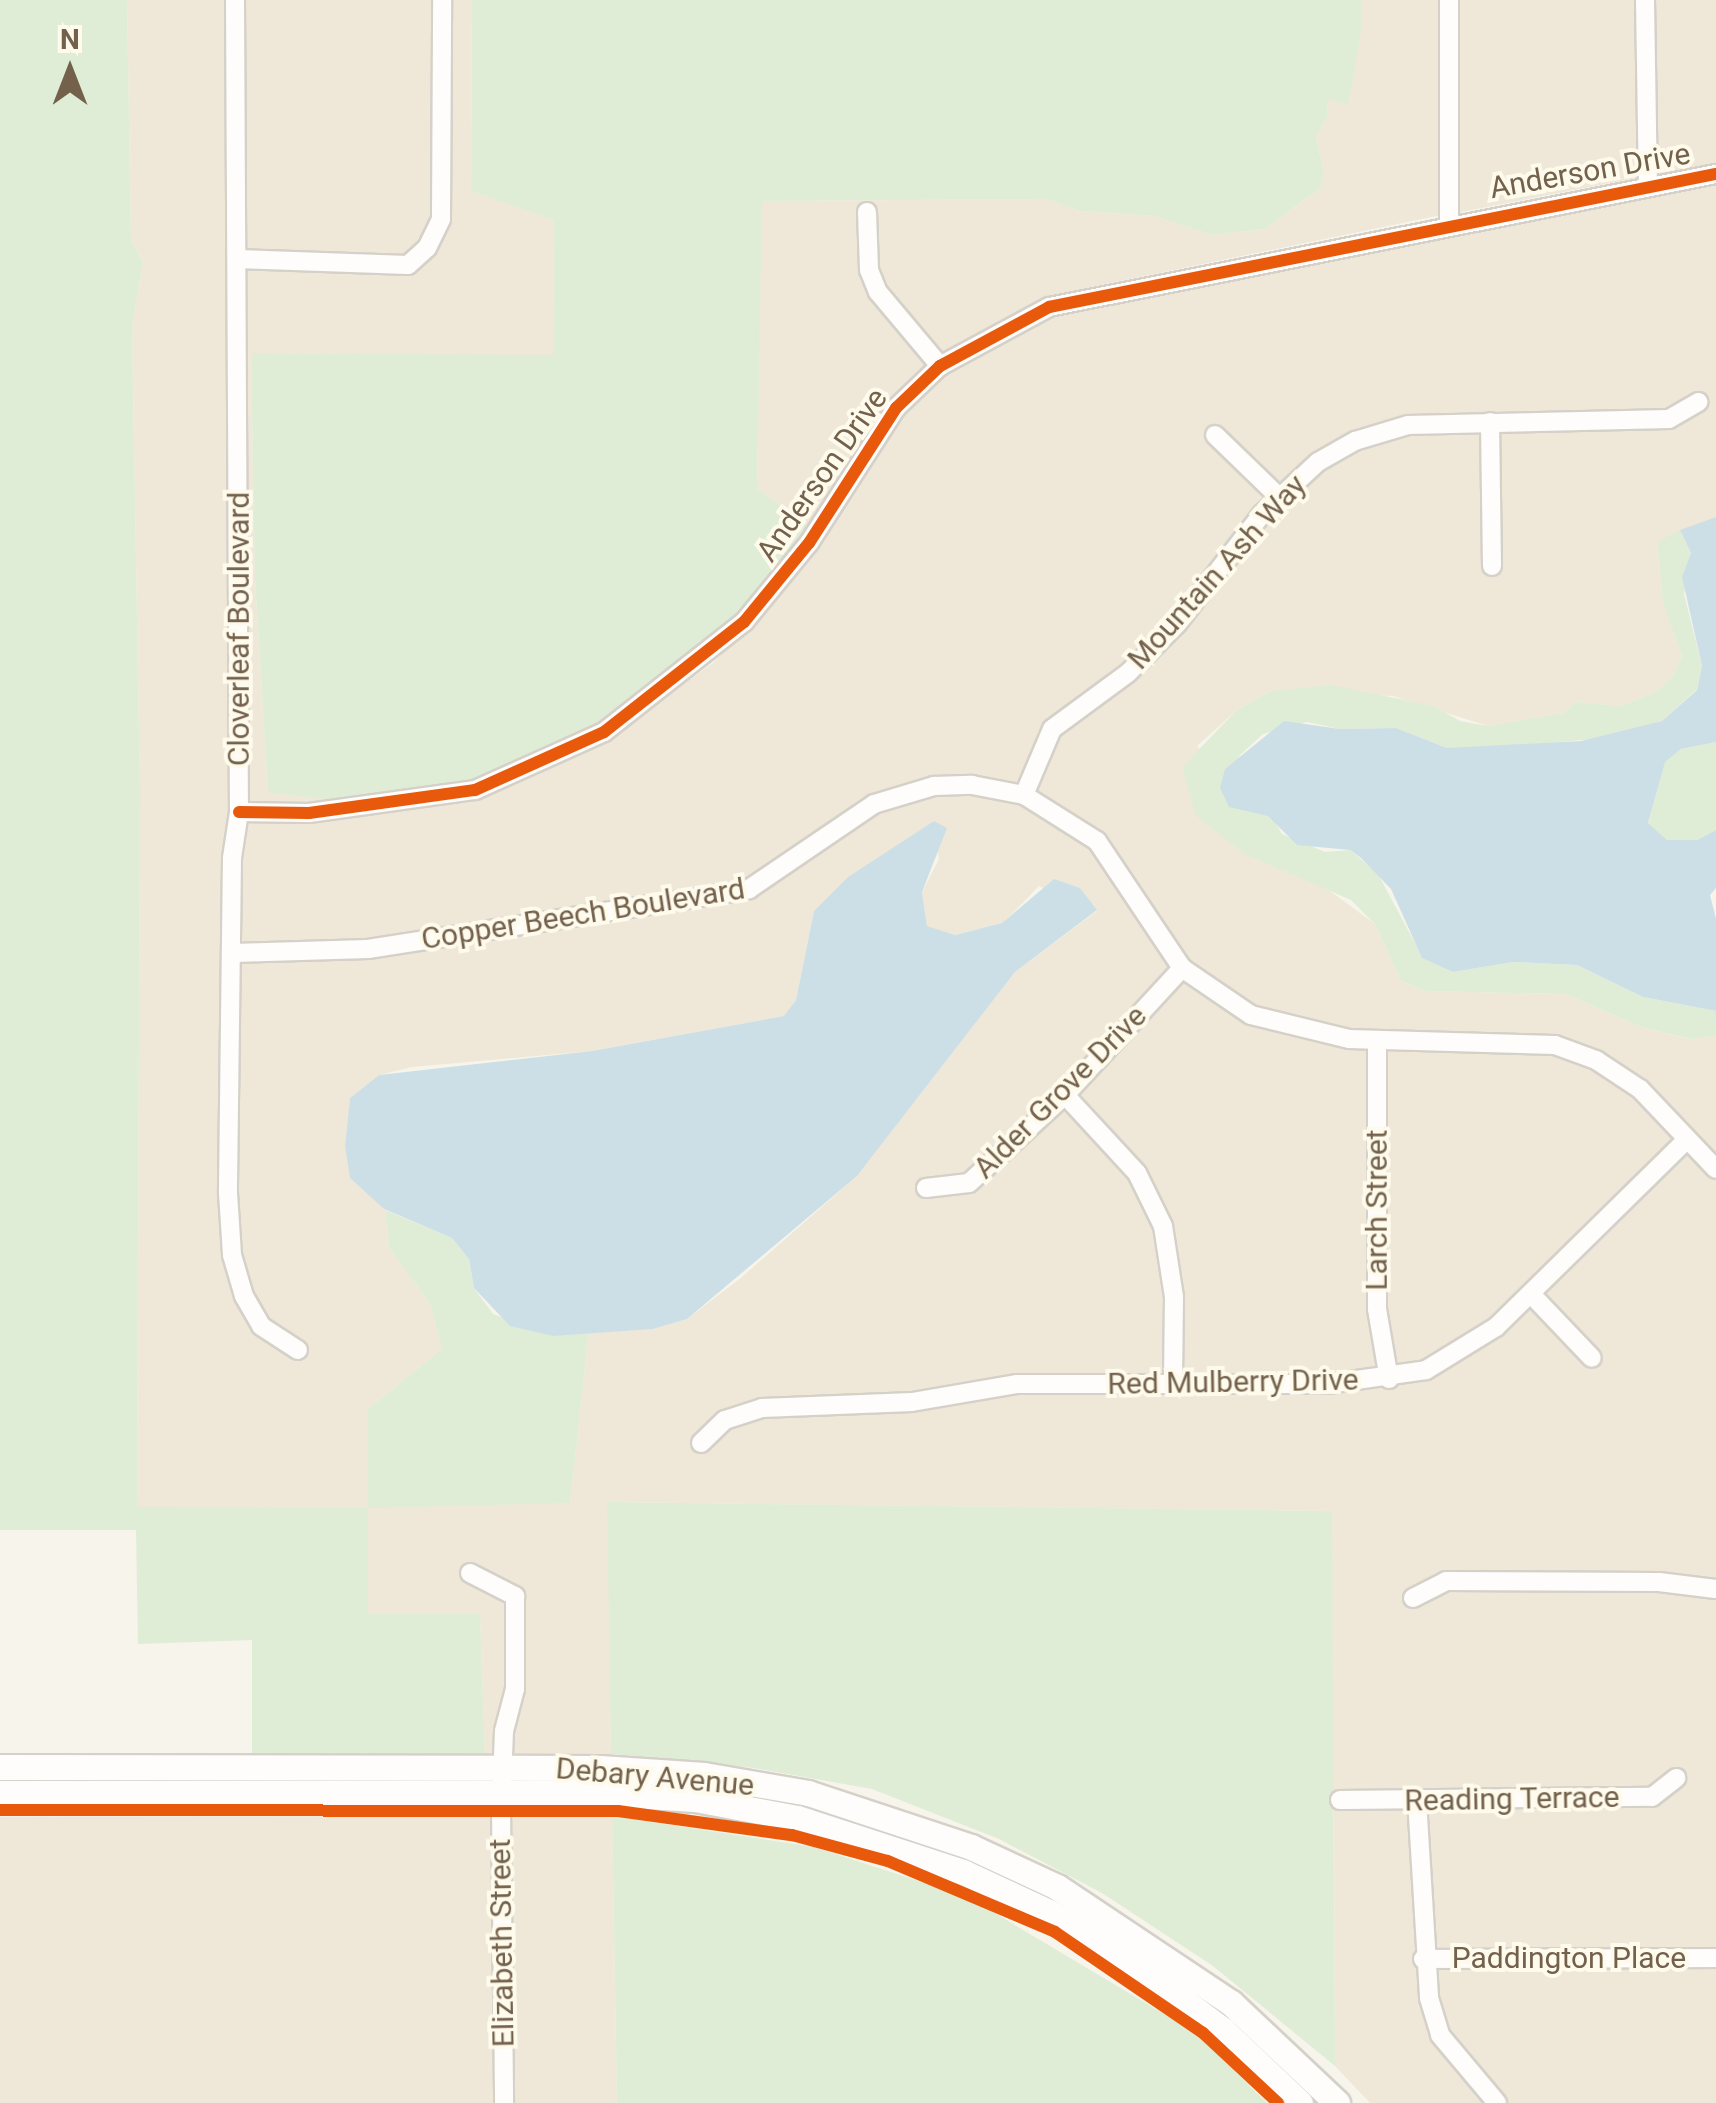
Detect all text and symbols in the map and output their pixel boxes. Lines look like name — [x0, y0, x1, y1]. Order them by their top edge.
north arrow — [20, 20, 120, 120]
text: N — [60, 23, 80, 56]
street label: Anderson Drive — [1487, 136, 1693, 206]
street label: Anderson Drive — [749, 381, 895, 569]
street label: Mountain Ash Way — [1120, 467, 1314, 677]
street label: Cloverleaf Boulevard — [221, 492, 257, 766]
street label: Copper Beech Boulevard — [419, 871, 747, 957]
street label: Alder Grove Drive — [966, 998, 1154, 1186]
street label: Larch Street — [1359, 1129, 1395, 1291]
street label: Red Mulberry Drive — [1107, 1362, 1359, 1402]
street label: Debary Avenue — [554, 1750, 756, 1804]
street label: Reading Terrace — [1404, 1779, 1620, 1819]
street label: Elizabeth Street — [482, 1838, 522, 2048]
street label: Paddington Place — [1452, 1940, 1686, 1976]

